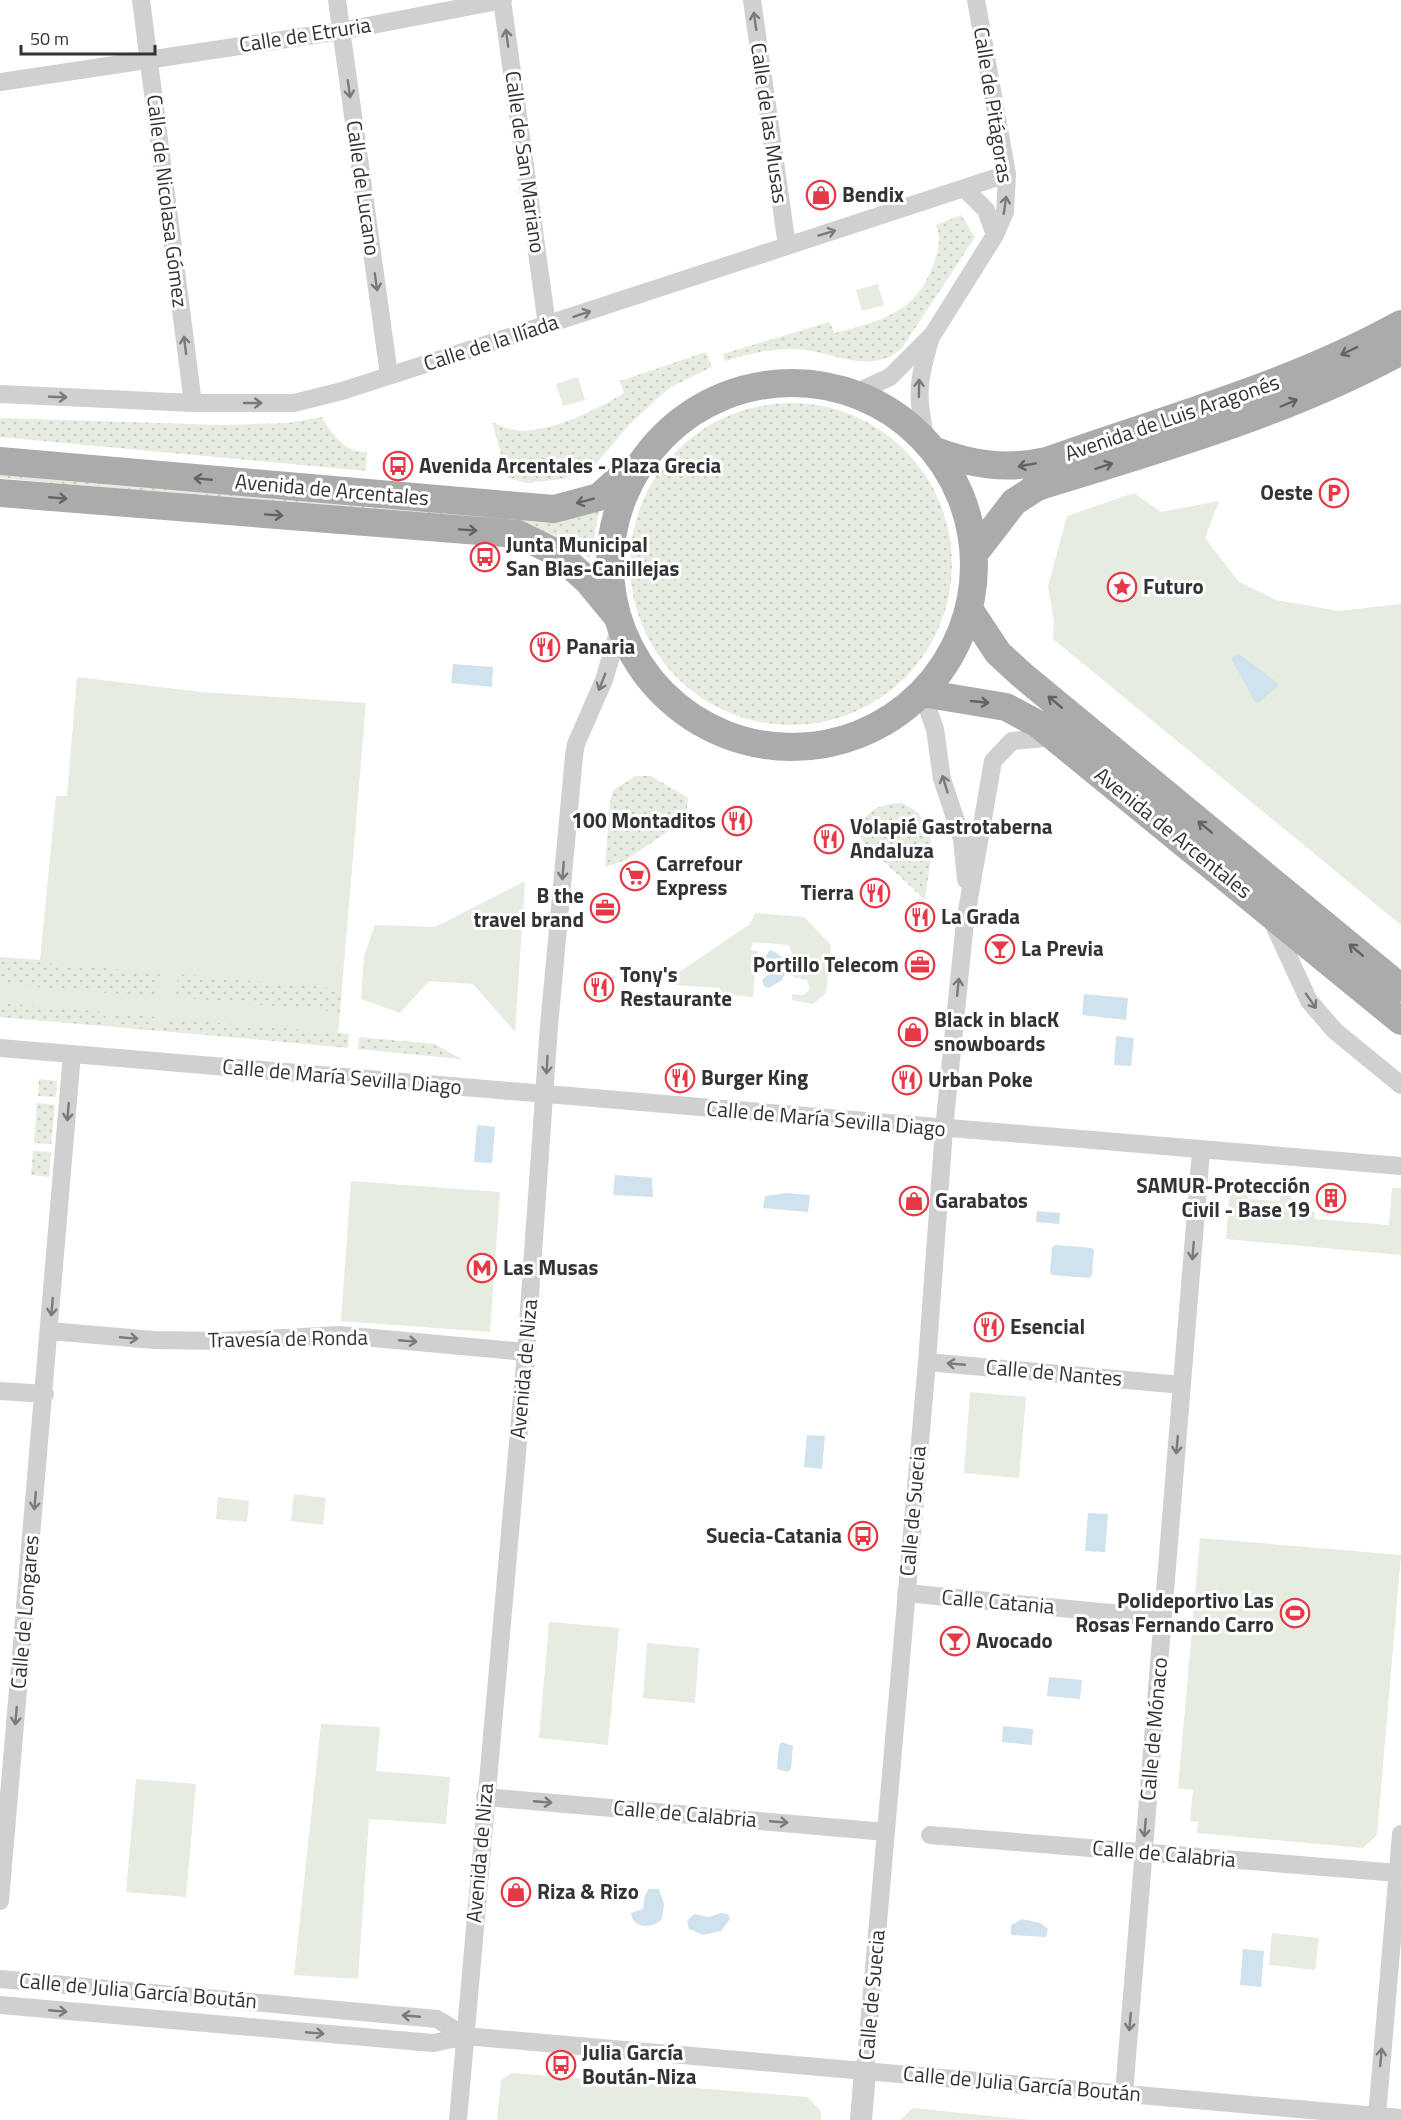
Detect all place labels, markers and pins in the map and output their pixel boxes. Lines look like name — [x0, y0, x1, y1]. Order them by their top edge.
place label: Bendix — [842, 178, 904, 210]
shop icon: Bendix — [805, 179, 837, 211]
place label: Avenida Arcentales - Plaza Grecia — [419, 449, 722, 481]
bus stop icon: Avenida Arcentales - Plaza Grecia — [382, 450, 414, 482]
place label: Oeste — [1260, 476, 1313, 508]
parking icon: Oeste — [1318, 477, 1350, 509]
place label: Junta Municipal San Blas-Canillejas — [506, 528, 679, 584]
bus stop icon: Junta Municipal San Blas-Canillejas — [469, 541, 501, 573]
place label: Futuro — [1143, 570, 1204, 602]
place icon: Futuro — [1106, 571, 1138, 603]
place label: Panaria — [566, 630, 636, 662]
restaurant icon: Panaria — [529, 631, 561, 663]
place label: 100 Montaditos — [571, 804, 716, 836]
restaurant icon: 100 Montaditos — [721, 805, 753, 837]
place label: Volapié Gastrotaberna Andaluza — [850, 810, 1053, 866]
restaurant icon: Volapié Gastrotaberna Andaluza — [813, 823, 845, 855]
place label: Carrefour Express — [656, 847, 743, 903]
supermarket icon: Carrefour Express — [619, 860, 651, 892]
place label: Tierra — [800, 876, 854, 908]
restaurant icon: Tierra — [859, 877, 891, 909]
place label: B the travel brand — [474, 879, 584, 935]
office icon: B the travel brand — [589, 892, 621, 924]
place label: La Grada — [941, 900, 1020, 932]
restaurant icon: La Grada — [904, 901, 936, 933]
place label: La Previa — [1021, 932, 1104, 964]
bar icon: La Previa — [984, 933, 1016, 965]
place label: Portillo Telecom — [753, 948, 899, 980]
office icon: Portillo Telecom — [904, 949, 936, 981]
place label: Tony's Restaurante — [620, 958, 732, 1014]
restaurant icon: Tony's Restaurante — [583, 971, 615, 1003]
place label: Black in blacK snowboards — [934, 1003, 1060, 1059]
shop icon: Black in blacK snowboards — [897, 1016, 929, 1048]
place label: Burger King — [701, 1061, 808, 1093]
restaurant icon: Burger King — [664, 1062, 696, 1094]
place label: Urban Poke — [928, 1063, 1033, 1095]
restaurant icon: Urban Poke — [891, 1064, 923, 1096]
place label: SAMUR-Protección Civil - Base 19 — [1136, 1169, 1310, 1225]
building icon: SAMUR-Protección Civil - Base 19 — [1315, 1182, 1347, 1214]
place label: Garabatos — [935, 1184, 1028, 1216]
shop icon: Garabatos — [898, 1185, 930, 1217]
place label: Las Musas — [503, 1251, 598, 1283]
metro station icon: Las Musas — [466, 1252, 498, 1284]
place label: Esencial — [1010, 1310, 1085, 1342]
restaurant icon: Esencial — [973, 1311, 1005, 1343]
place label: Suecia-Catania — [706, 1519, 842, 1551]
bus stop icon: Suecia-Catania — [847, 1520, 879, 1552]
place label: Polideportivo Las Rosas Fernando Carro — [1075, 1584, 1274, 1640]
sports icon: Polideportivo Las Rosas Fernando Carro — [1279, 1597, 1311, 1629]
place label: Avocado — [976, 1624, 1053, 1656]
bar icon: Avocado — [939, 1625, 971, 1657]
place label: Riza & Rizo — [537, 1875, 639, 1907]
shop icon: Riza & Rizo — [500, 1876, 532, 1908]
place label: Julia García Boután-Niza — [582, 2036, 697, 2092]
bus stop icon: Julia García Boután-Niza — [545, 2049, 577, 2081]

